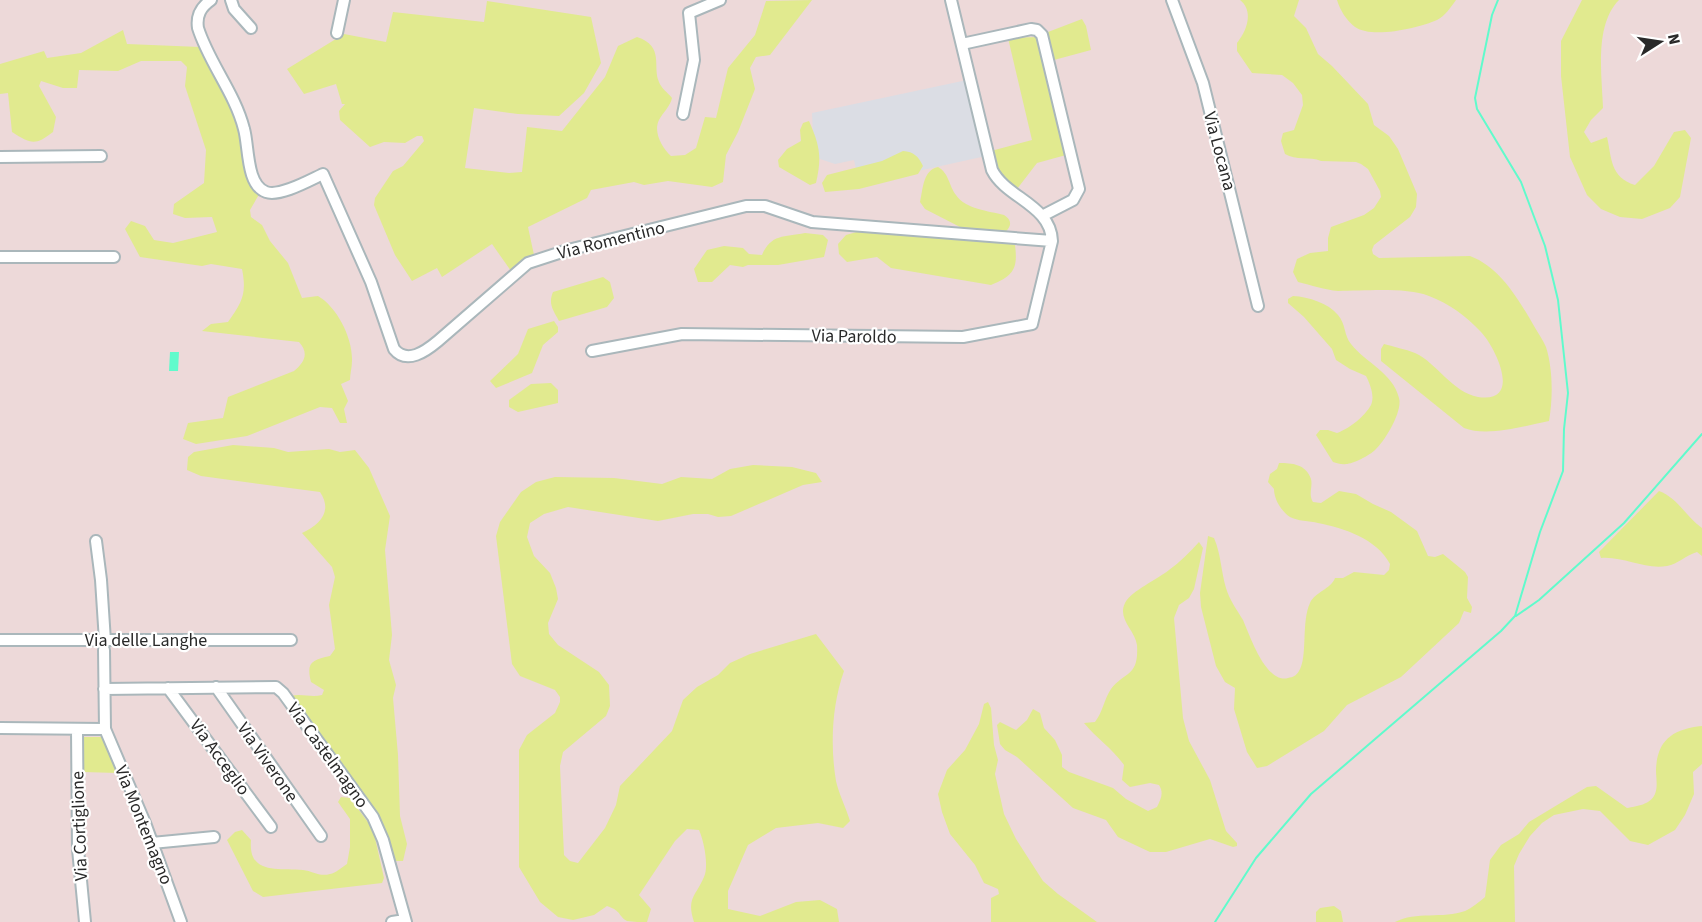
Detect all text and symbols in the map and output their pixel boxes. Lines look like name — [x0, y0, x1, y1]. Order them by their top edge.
north arrow — [1630, 12, 1690, 72]
text: N — [1662, 32, 1686, 47]
street label: Via Locana — [1197, 109, 1242, 193]
street label: Via Romentino — [555, 215, 668, 266]
street label: Via Paroldo — [811, 323, 897, 350]
street label: Via delle Langhe — [85, 628, 207, 653]
street label: Via Castelmagno — [281, 697, 374, 813]
street label: Via Acceglio — [184, 714, 256, 800]
street label: Via Viverone — [231, 717, 304, 807]
street label: Via Montemagno — [108, 762, 179, 889]
street label: Via Cortiglione — [65, 771, 94, 881]

